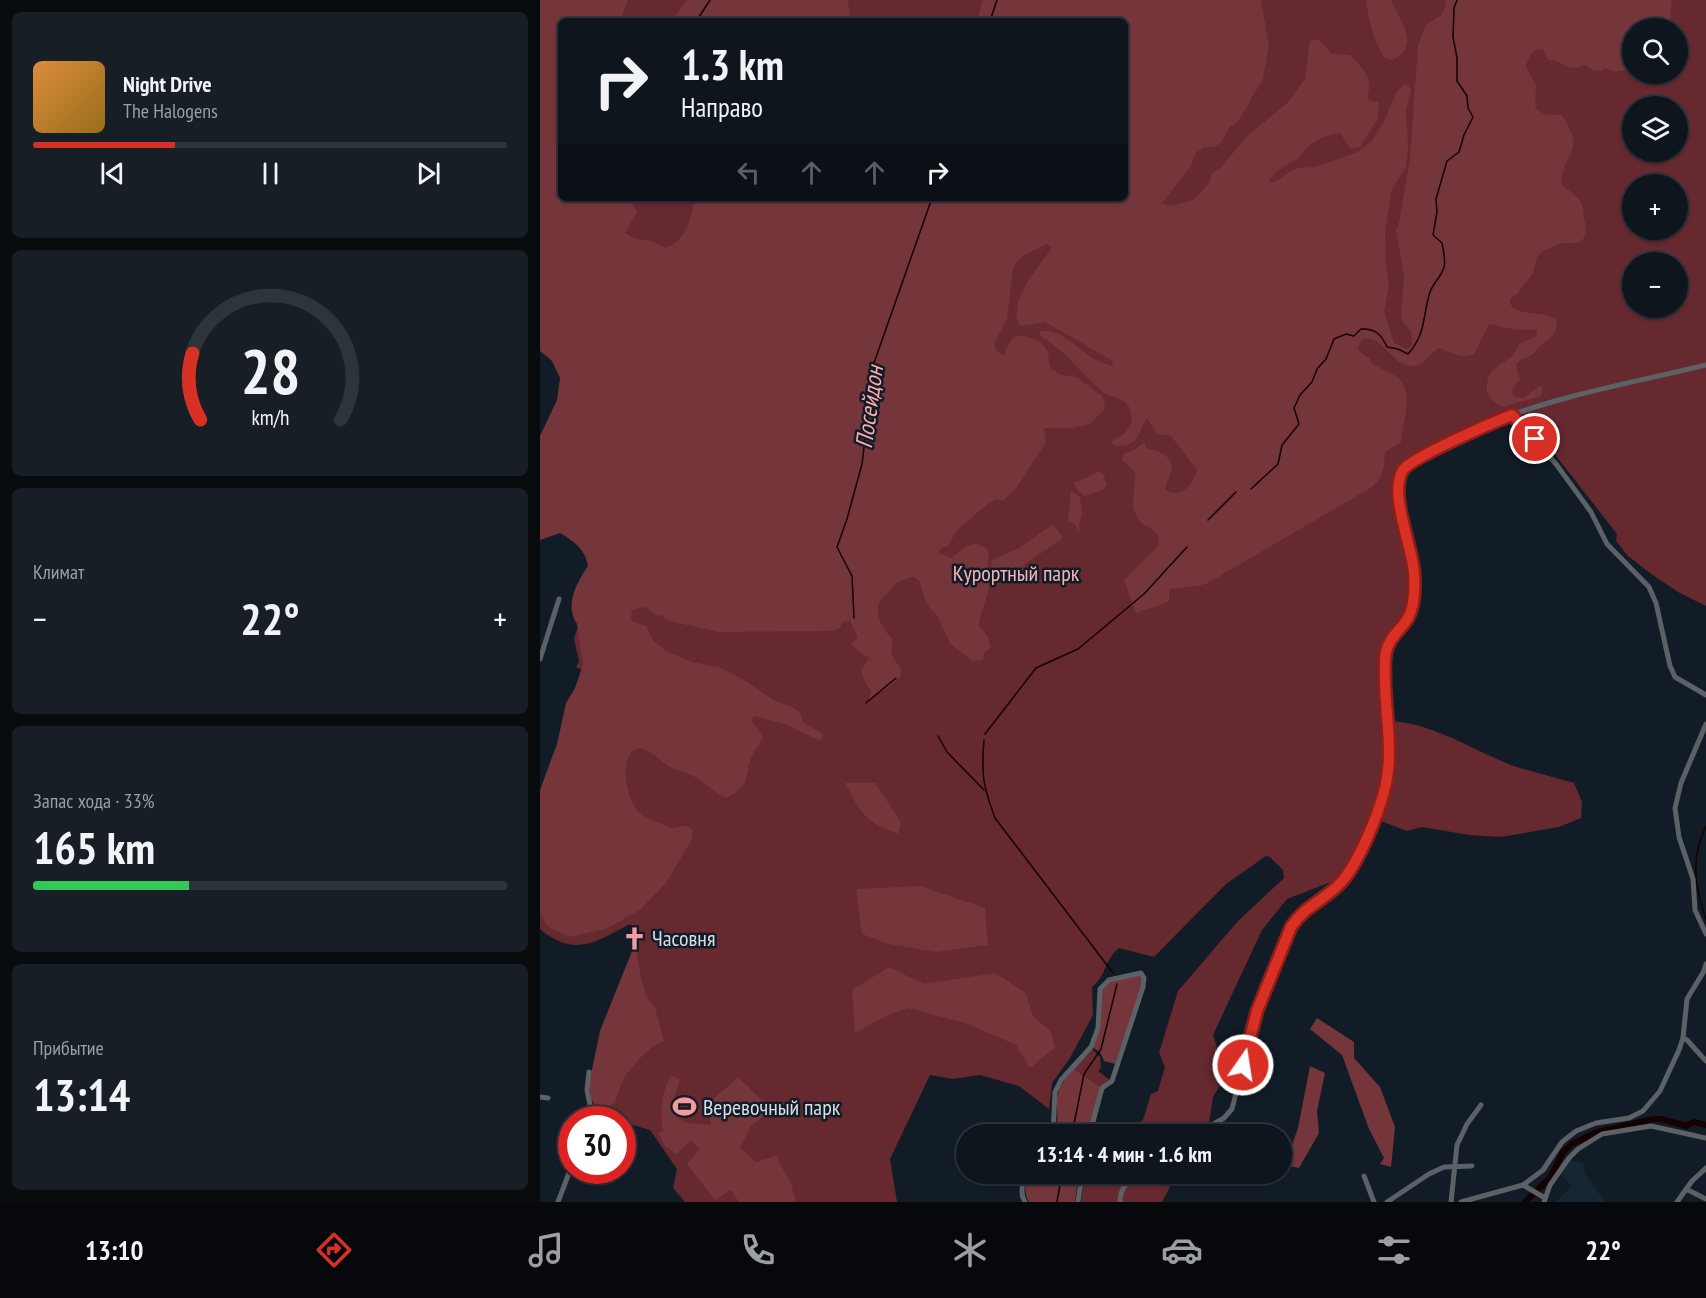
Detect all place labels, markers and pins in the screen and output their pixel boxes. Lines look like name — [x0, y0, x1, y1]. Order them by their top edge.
pin — [1509, 413, 1560, 464]
place label: Часовня — [652, 924, 715, 952]
church icon: Часовня — [621, 925, 647, 951]
place label: Веревочный парк — [703, 1093, 841, 1121]
sports icon: Веревочный парк — [672, 1094, 698, 1120]

